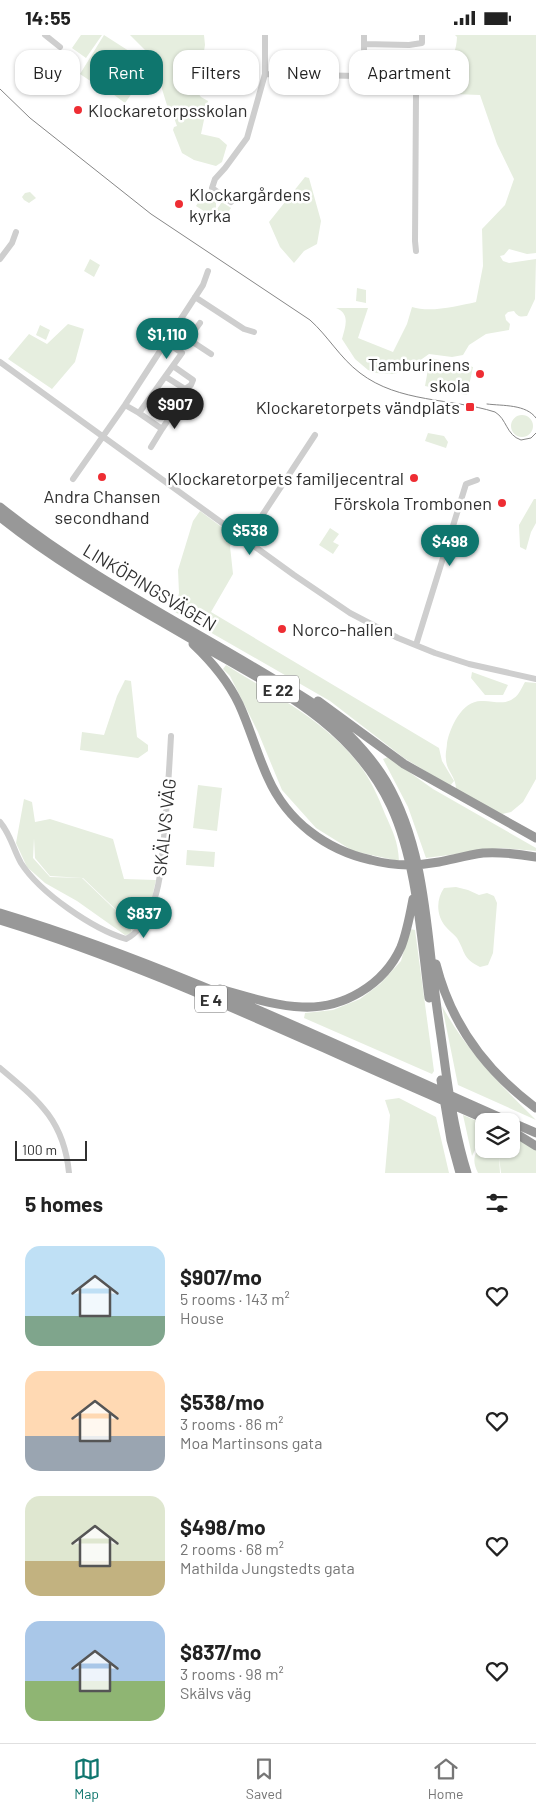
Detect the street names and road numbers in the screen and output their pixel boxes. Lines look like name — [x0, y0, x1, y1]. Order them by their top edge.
street label: LINKÖPINGSVÄGEN — [79, 539, 221, 635]
road number: E 22 — [257, 676, 299, 703]
street label: SKÄLVS VÄG — [148, 777, 180, 877]
road number: E 4 — [195, 986, 227, 1013]

